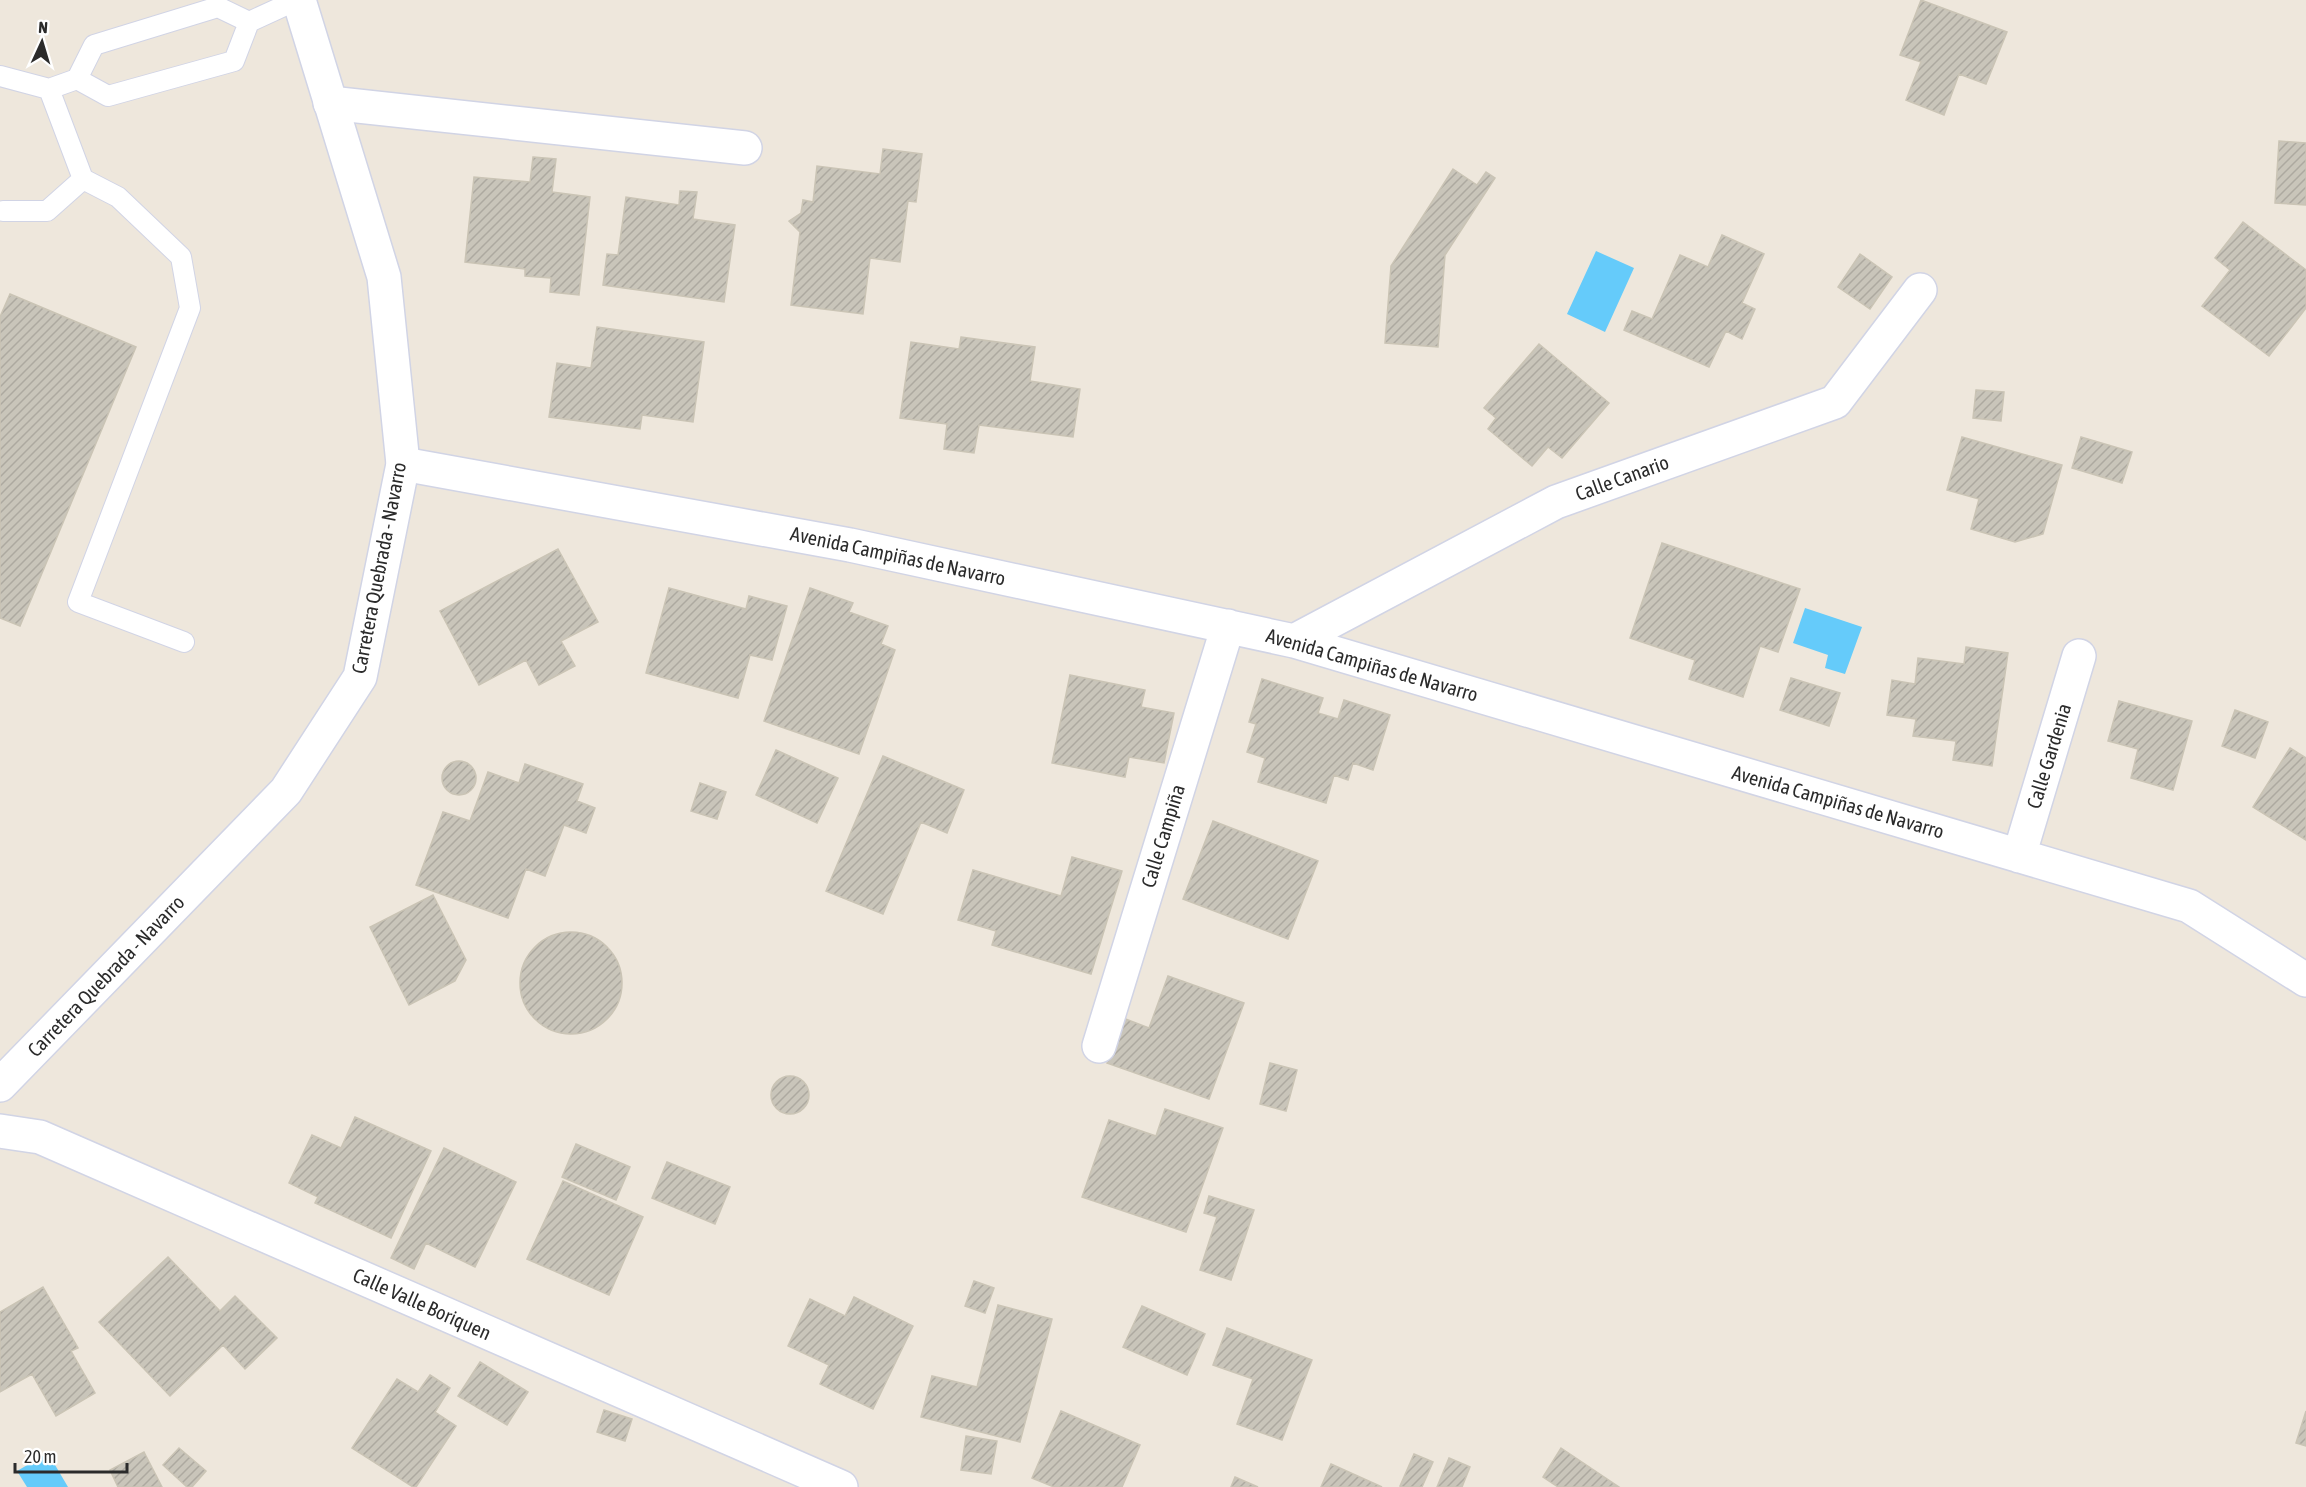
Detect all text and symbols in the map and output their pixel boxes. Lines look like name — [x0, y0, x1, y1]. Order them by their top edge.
north arrow — [12, 12, 72, 72]
text: N — [38, 18, 48, 36]
street label: Calle Canario — [1572, 450, 1672, 505]
street label: Carretera Quebrada - Navarro — [347, 460, 410, 676]
street label: Avenida Campiñas de Navarro — [788, 521, 1008, 590]
street label: Avenida Campiñas de Navarro — [1264, 623, 1481, 706]
street label: Calle Gardenia — [2022, 701, 2075, 811]
street label: Avenida Campiñas de Navarro — [1730, 760, 1947, 843]
street label: Calle Campiña — [1136, 782, 1189, 890]
street label: Carretera Quebrada - Navarro — [23, 890, 189, 1061]
street label: Calle Valle Boriquen — [350, 1263, 495, 1344]
scale bar — [15, 1436, 128, 1474]
text: 20 m — [24, 1446, 56, 1467]

